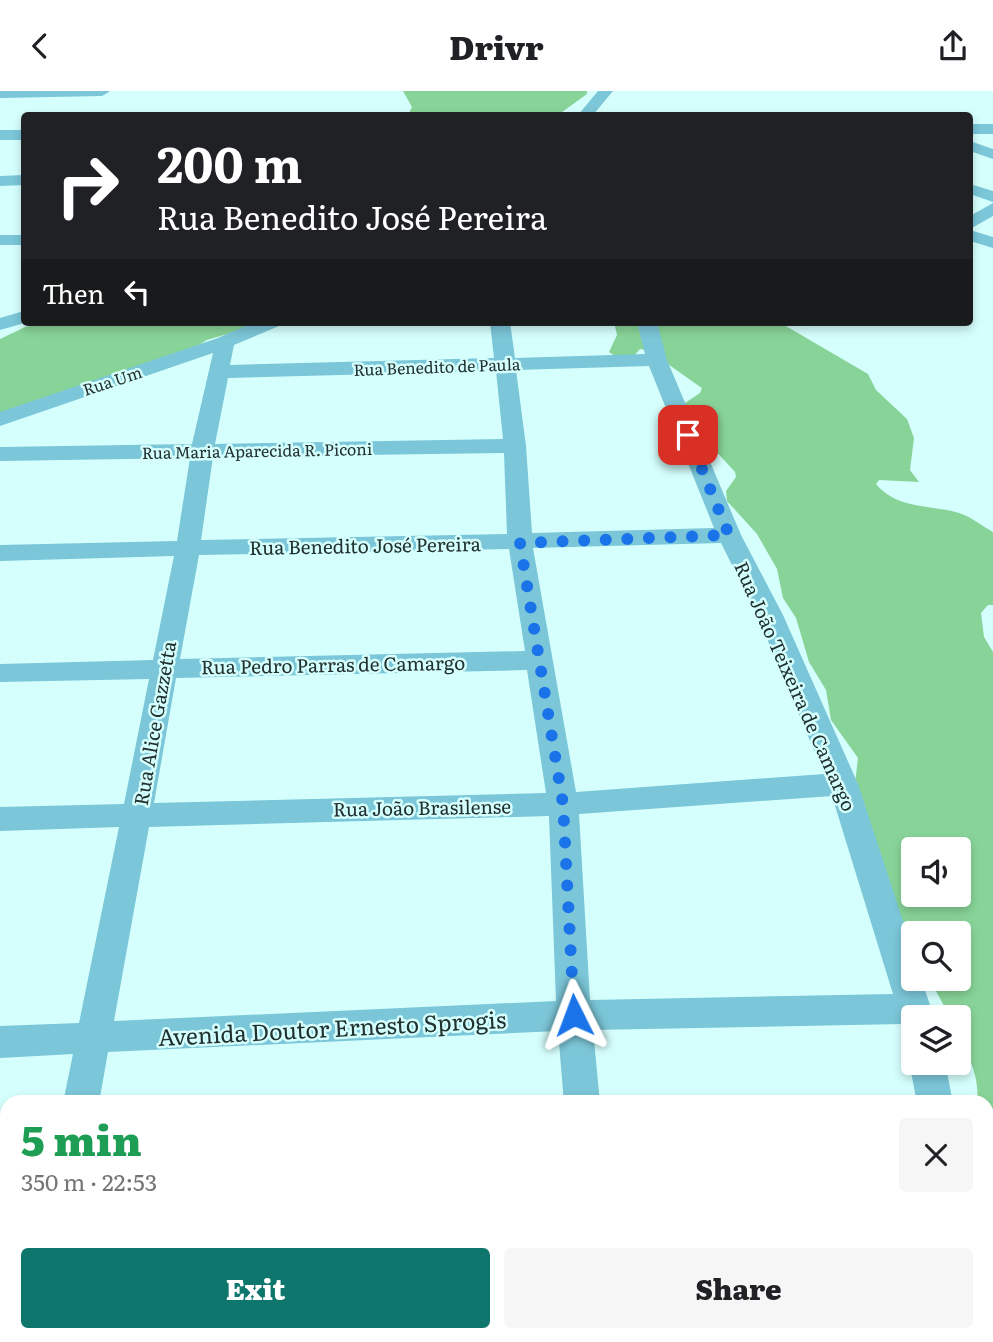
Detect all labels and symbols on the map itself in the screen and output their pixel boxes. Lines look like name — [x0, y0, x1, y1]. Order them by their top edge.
street label: Rua Benedito de Paula — [353, 351, 521, 381]
street label: Rua Um — [79, 359, 145, 401]
pin — [658, 405, 718, 465]
street label: Rua Maria Aparecida R. Piconi — [142, 436, 372, 464]
street label: Rua Benedito José Pereira — [249, 529, 482, 561]
street label: Rua João Teixeira de Camargo — [728, 557, 864, 815]
street label: Rua Alice Gazzetta — [126, 638, 182, 808]
street label: Rua Pedro Parras de Camargo — [201, 648, 465, 680]
street label: Rua João Brasilense — [333, 791, 511, 823]
position arrow — [537, 978, 611, 1052]
street label: Avenida Doutor Ernesto Sprogis — [157, 1001, 507, 1053]

